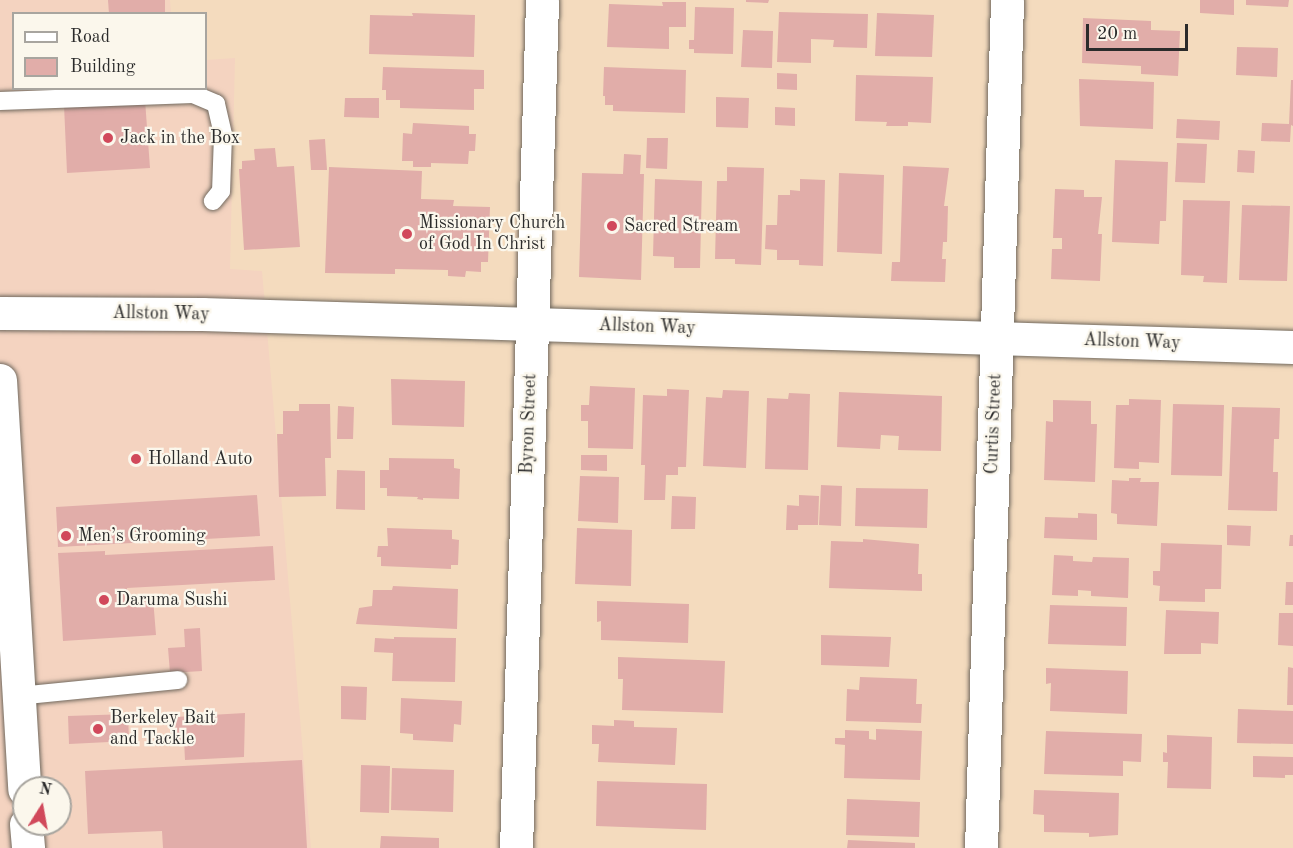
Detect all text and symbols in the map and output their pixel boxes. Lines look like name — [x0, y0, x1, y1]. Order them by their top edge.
legend — [12, 12, 207, 90]
scale bar — [1089, 12, 1191, 50]
text: 20 m — [1097, 25, 1137, 43]
text: Road — [70, 28, 110, 46]
text: Building — [70, 58, 135, 76]
place label: Jack in the Box — [120, 127, 240, 149]
marker: Jack in the Box — [101, 131, 115, 145]
place label: Missionary Church of God In Christ — [419, 213, 565, 256]
place label: Sacred Stream — [624, 215, 738, 237]
marker: Sacred Stream — [605, 219, 619, 233]
marker: Missionary Church of God In Christ — [400, 227, 414, 241]
street label: Allston Way — [112, 302, 210, 326]
street label: Allston Way — [598, 315, 696, 339]
street label: Allston Way — [1083, 330, 1181, 354]
street label: Byron Street — [516, 373, 542, 475]
street label: Curtis Street — [981, 373, 1007, 475]
place label: Holland Auto — [148, 448, 252, 470]
marker: Holland Auto — [129, 452, 143, 466]
place label: Men’s Grooming — [78, 525, 206, 547]
marker: Men’s Grooming — [59, 529, 73, 543]
place label: Daruma Sushi — [116, 589, 227, 611]
marker: Daruma Sushi — [97, 593, 111, 607]
place label: Berkeley Bait and Tackle — [110, 708, 216, 750]
marker: Berkeley Bait and Tackle — [91, 722, 105, 736]
north arrow — [12, 776, 72, 836]
text: N — [38, 781, 53, 799]

